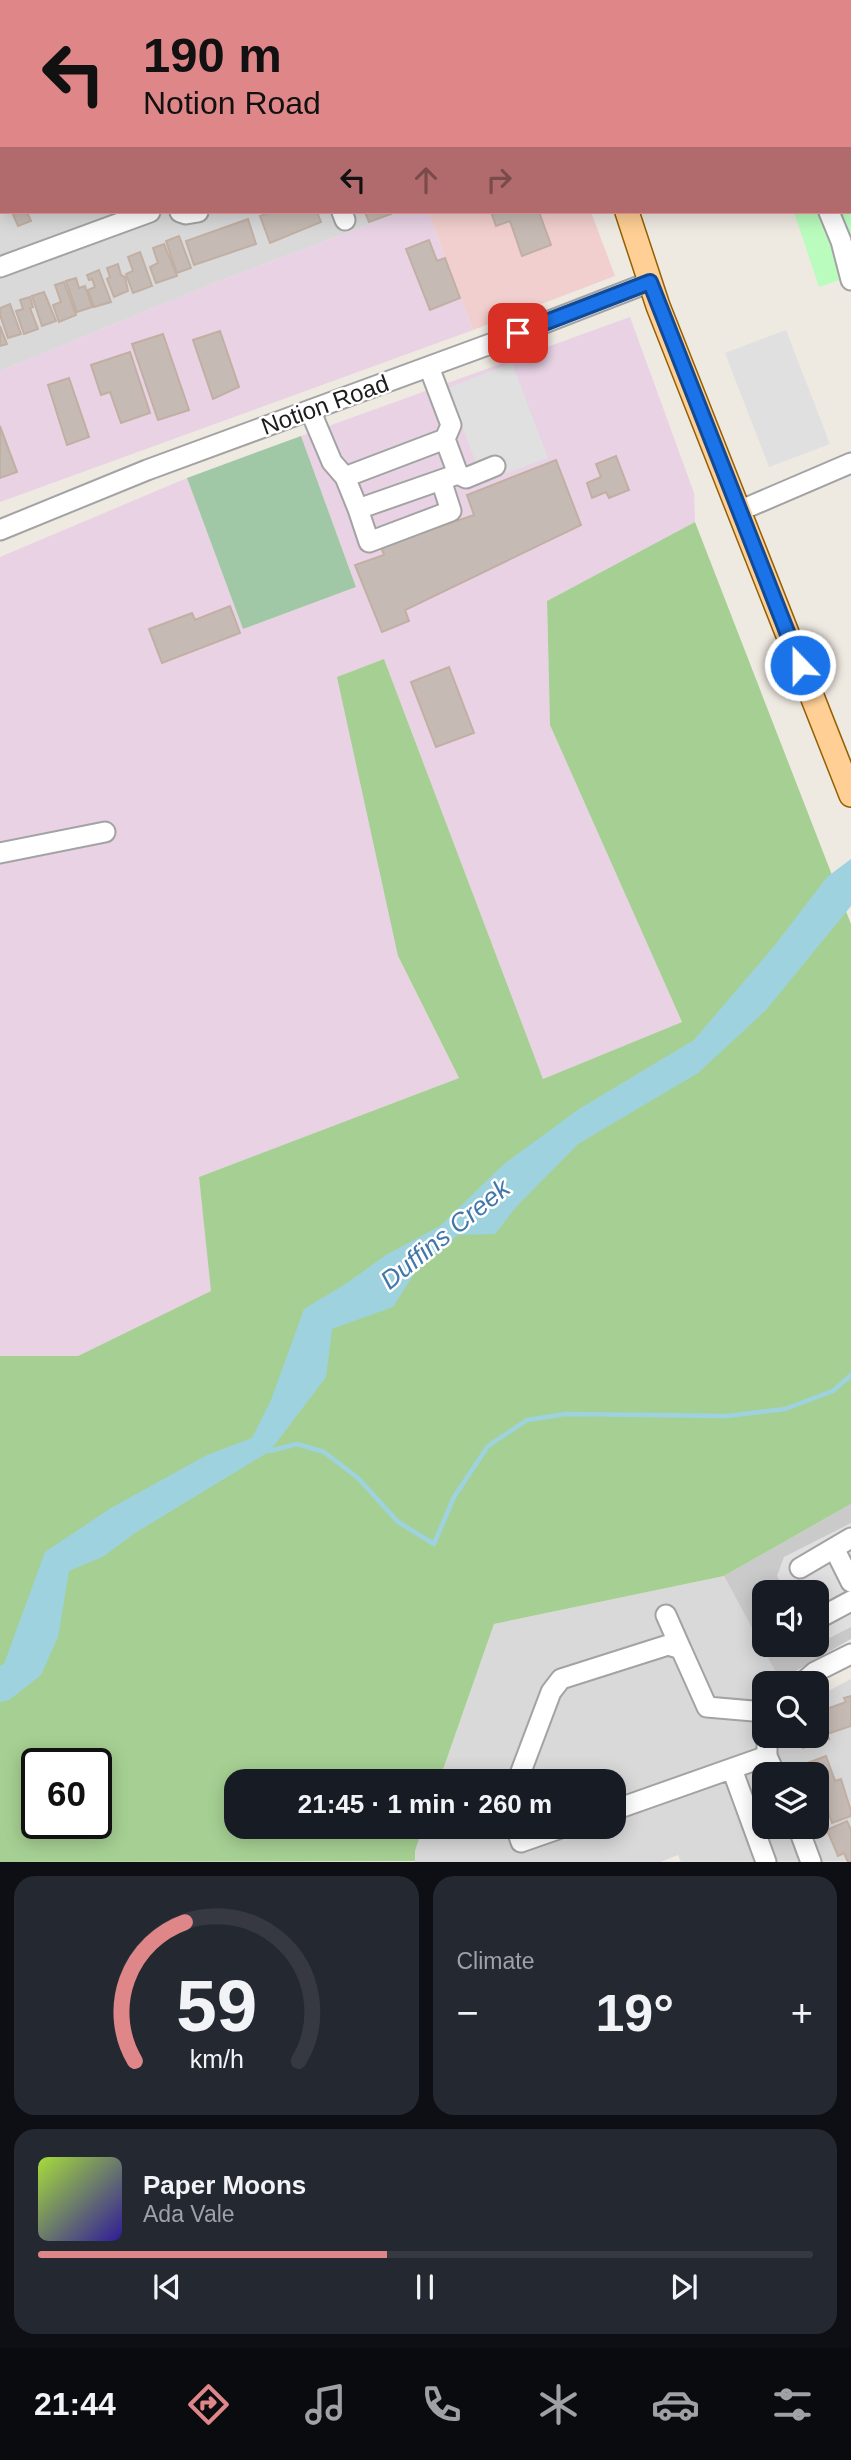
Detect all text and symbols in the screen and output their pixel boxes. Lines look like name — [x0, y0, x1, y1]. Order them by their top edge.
icon: left — [28, 28, 119, 119]
text: 190 m — [143, 28, 282, 82]
text: Notion Road — [143, 85, 321, 121]
icon: left — [334, 161, 372, 199]
icon: ahead — [407, 161, 445, 199]
icon: right — [480, 161, 518, 199]
pin — [488, 303, 548, 363]
icon: arrive — [499, 314, 537, 352]
street label: Notion Road — [258, 369, 392, 440]
position arrow — [763, 628, 837, 702]
water label: Duffins Creek — [374, 1172, 517, 1295]
map controls — [752, 1580, 829, 1839]
button: sound — [752, 1580, 829, 1657]
button: search — [752, 1671, 829, 1748]
speed limit sign: 60 — [21, 1748, 112, 1839]
button: layers — [752, 1762, 829, 1839]
text: 21:45 · 1 min · 260 m — [298, 1789, 552, 1819]
text: Climate — [457, 1948, 534, 1974]
text: 59 — [176, 1966, 257, 2047]
text: 19° — [595, 1984, 674, 2042]
text: − — [457, 1992, 479, 2034]
text: + — [791, 1992, 813, 2034]
text: km/h — [189, 2045, 243, 2073]
text: Paper Moons — [143, 2170, 306, 2200]
text: Ada Vale — [143, 2201, 235, 2227]
icon: previous — [148, 2268, 186, 2306]
icon: pause — [406, 2268, 444, 2306]
icon: next — [665, 2268, 703, 2306]
icon: directions — [184, 2380, 233, 2429]
icon: music — [301, 2380, 350, 2429]
icon: phone — [417, 2380, 466, 2429]
icon: climate — [534, 2380, 583, 2429]
icon: car — [651, 2380, 700, 2429]
icon: filters — [768, 2380, 817, 2429]
text: 21:44 — [34, 2386, 116, 2422]

